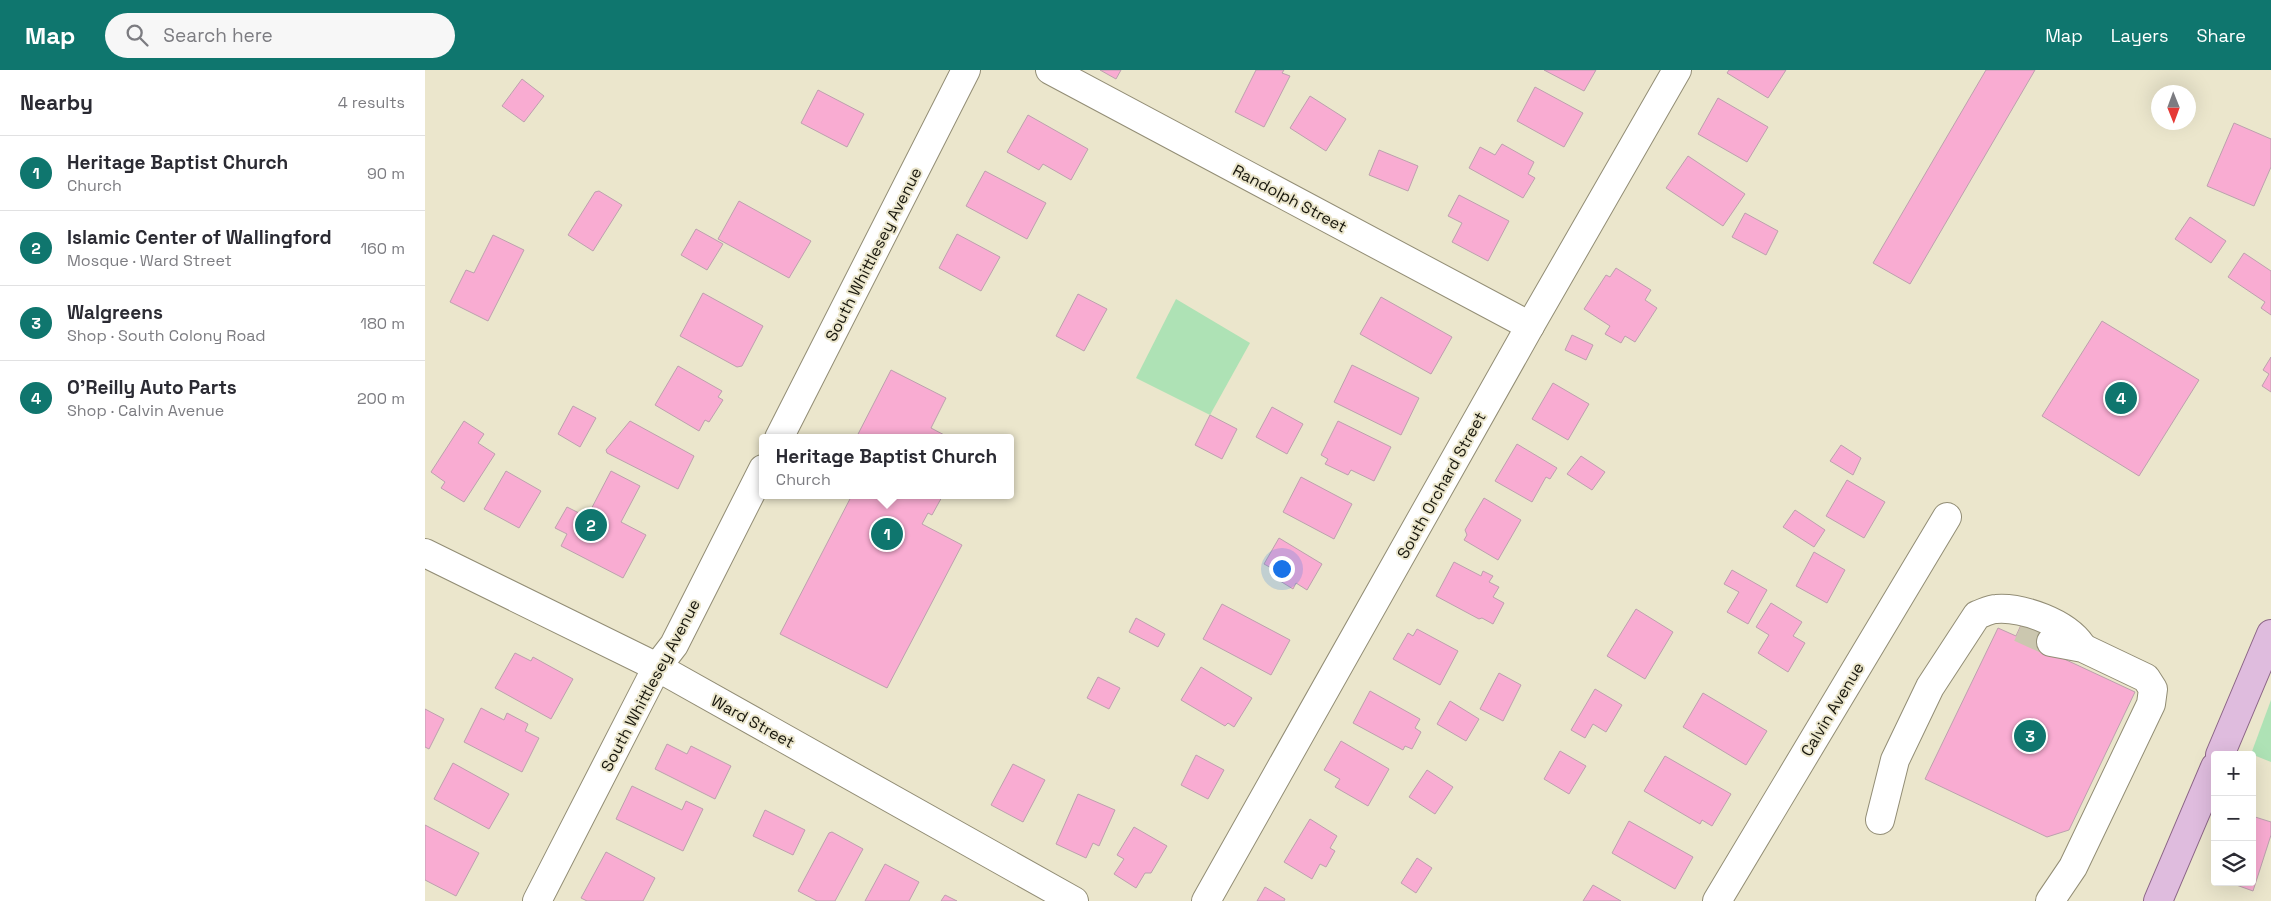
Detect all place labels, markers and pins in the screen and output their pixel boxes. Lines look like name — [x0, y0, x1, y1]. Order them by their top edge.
pin: 4 — [2105, 379, 2137, 417]
pin: 2 — [575, 506, 607, 544]
pin: 1 — [871, 515, 903, 553]
pin: 3 — [2014, 717, 2046, 755]

